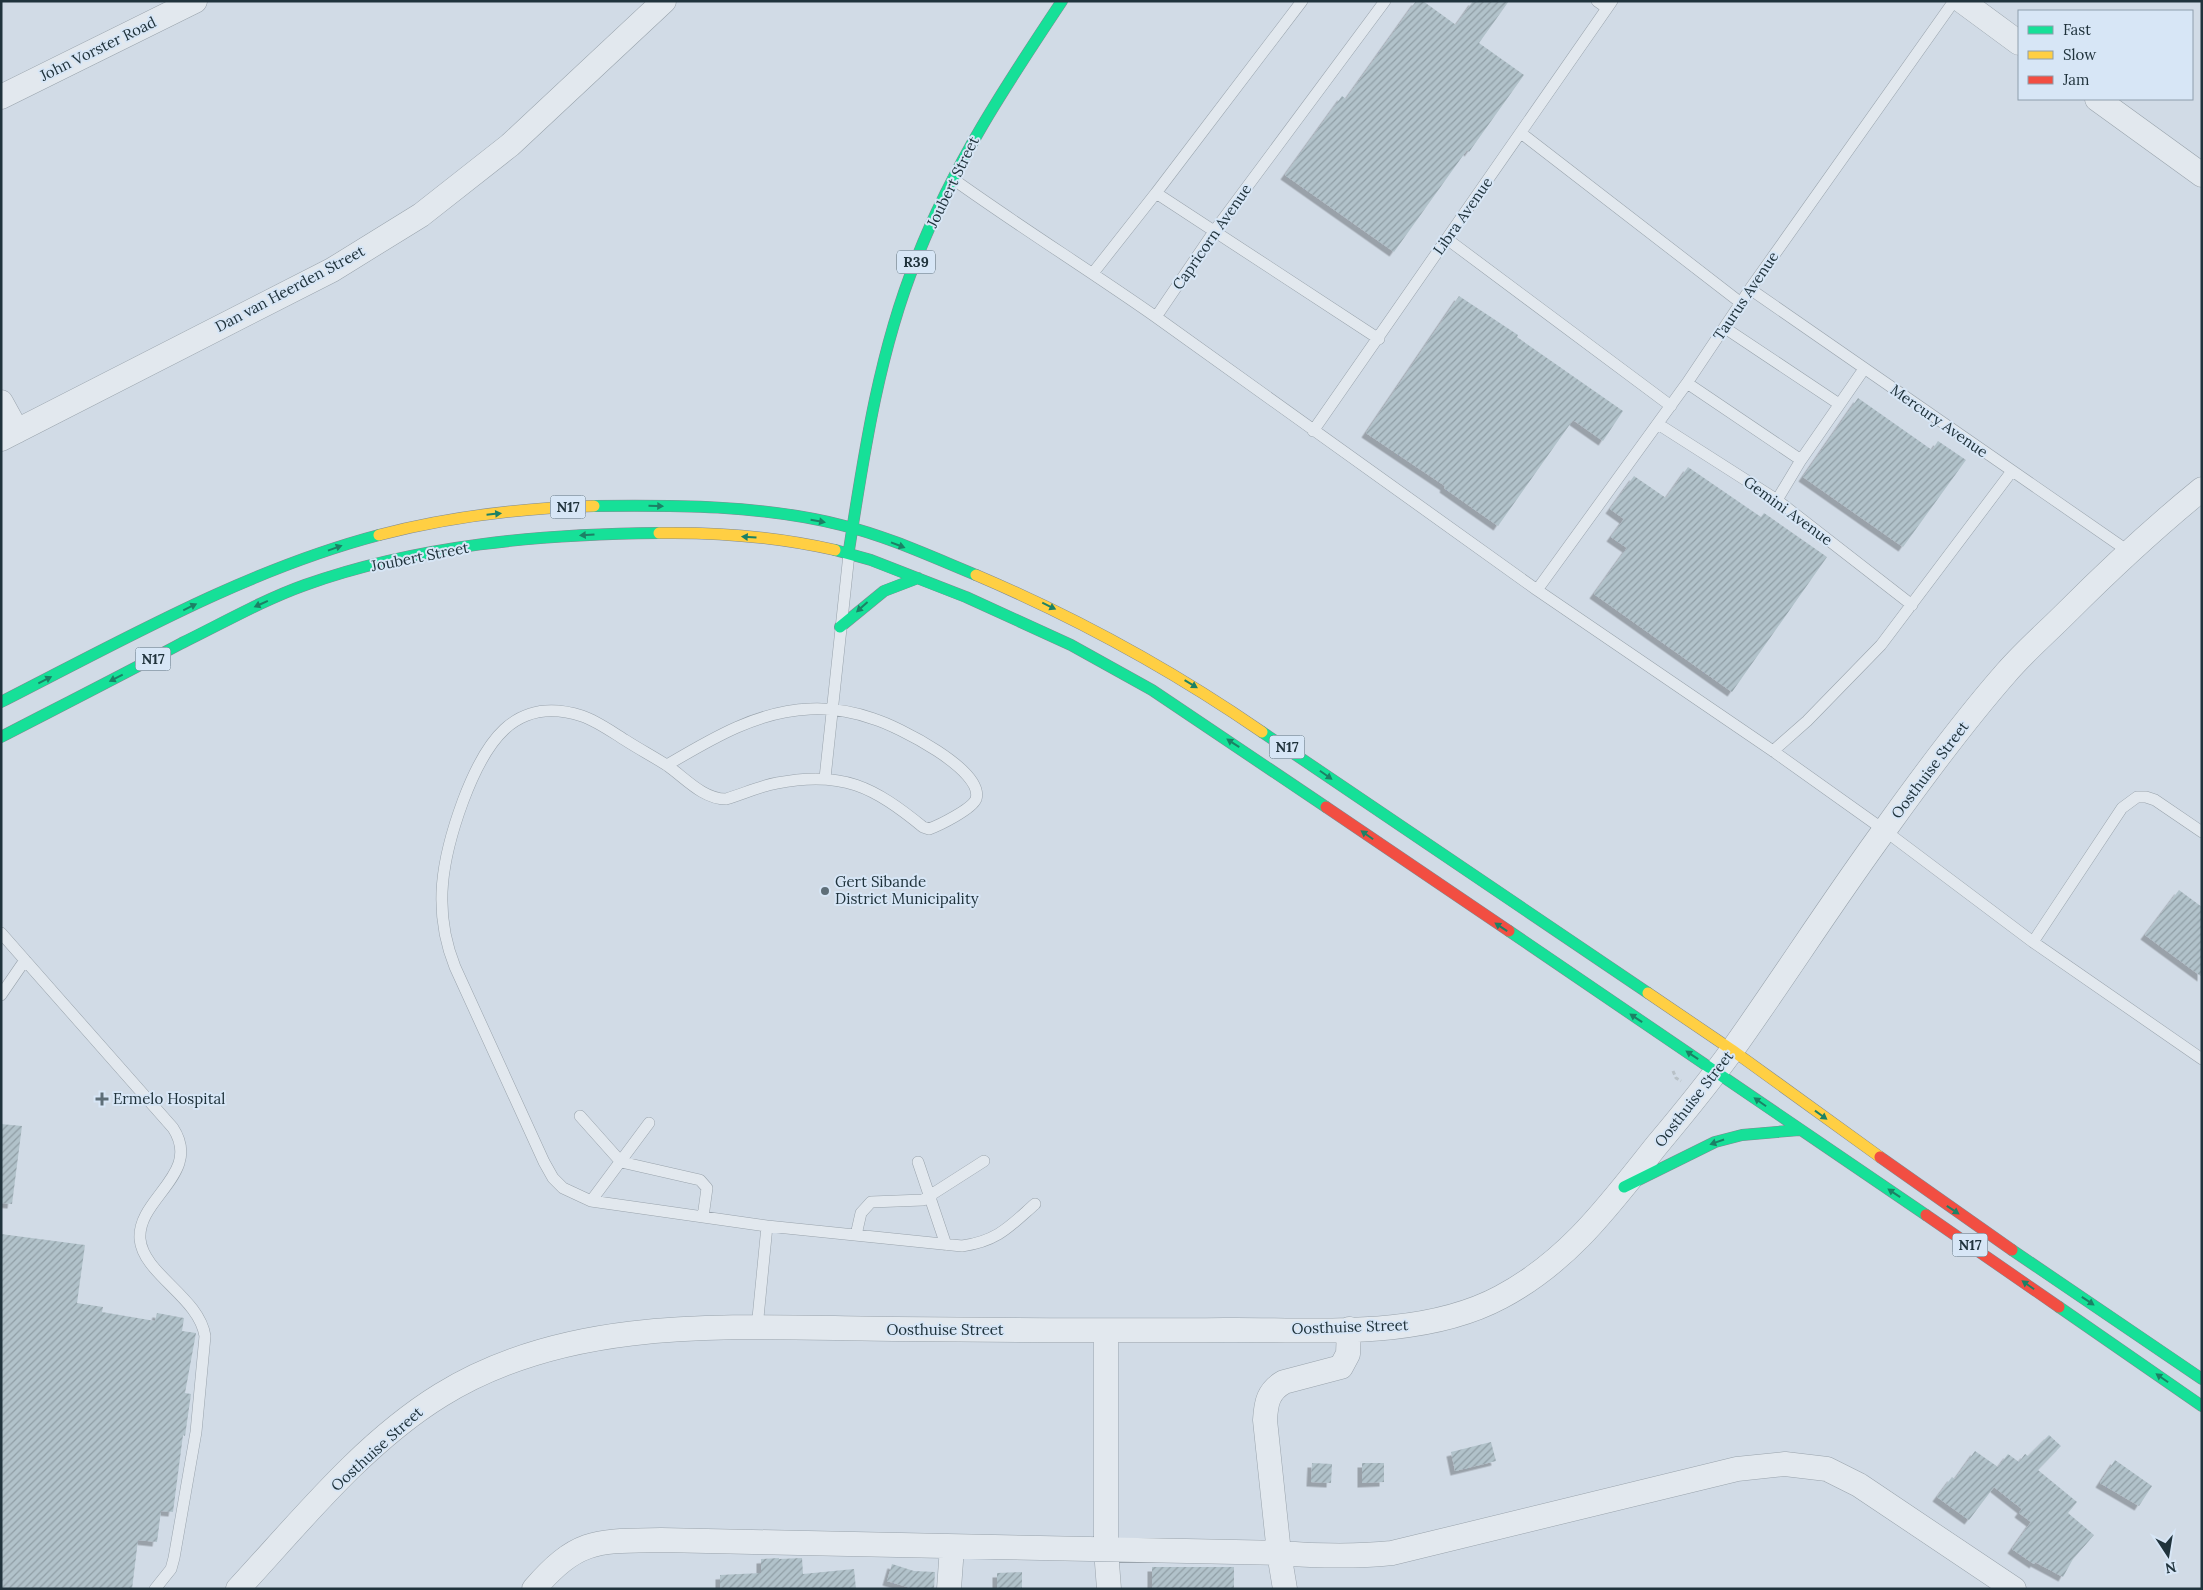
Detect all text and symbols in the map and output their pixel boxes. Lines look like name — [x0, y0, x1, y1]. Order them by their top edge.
legend — [2018, 10, 2193, 100]
street label: John Vorster Road — [36, 12, 159, 85]
text: Fast — [2063, 20, 2091, 39]
text: Slow — [2063, 45, 2096, 64]
text: Jam — [2062, 70, 2090, 89]
street label: Joubert Street — [922, 133, 983, 231]
street label: Libra Avenue — [1429, 173, 1496, 258]
street label: Capricorn Avenue — [1168, 180, 1255, 293]
street label: Dan van Heerden Street — [212, 241, 368, 336]
street label: Taurus Avenue — [1709, 248, 1782, 344]
road number: R39 — [897, 250, 935, 274]
street label: Mercury Avenue — [1887, 380, 1992, 461]
street label: Gemini Avenue — [1740, 472, 1836, 549]
road number: N17 — [550, 496, 586, 518]
one-way arrow — [648, 502, 664, 510]
one-way arrow — [486, 510, 502, 518]
one-way arrow — [810, 518, 826, 526]
one-way arrow — [579, 532, 595, 540]
one-way arrow — [741, 533, 757, 541]
street label: Joubert Street — [369, 538, 470, 575]
one-way arrow — [891, 542, 906, 549]
one-way arrow — [328, 544, 343, 552]
one-way arrow — [254, 600, 268, 608]
one-way arrow — [856, 602, 869, 613]
one-way arrow — [183, 603, 197, 611]
one-way arrow — [1042, 603, 1056, 611]
road number: N17 — [136, 648, 170, 671]
one-way arrow — [109, 674, 124, 682]
one-way arrow — [38, 676, 52, 684]
one-way arrow — [1185, 680, 1198, 689]
street label: Oosthuise Street — [1887, 717, 1973, 822]
road number: N17 — [1270, 736, 1304, 759]
one-way arrow — [1227, 738, 1240, 748]
one-way arrow — [1319, 770, 1333, 780]
one-way arrow — [1360, 830, 1374, 840]
place label: Gert Sibande District Municipality — [835, 872, 979, 908]
marker: Gert Sibande District Municipality — [819, 885, 831, 897]
one-way arrow — [1495, 922, 1508, 932]
one-way arrow — [1630, 1013, 1643, 1022]
street label: Oosthuise Street — [1650, 1047, 1737, 1151]
one-way arrow — [1686, 1050, 1699, 1060]
place label: Ermelo Hospital — [113, 1089, 225, 1108]
marker: Ermelo Hospital — [95, 1092, 109, 1106]
one-way arrow — [1753, 1097, 1767, 1107]
one-way arrow — [1814, 1110, 1828, 1120]
one-way arrow — [1709, 1138, 1724, 1146]
one-way arrow — [1888, 1188, 1901, 1198]
one-way arrow — [1946, 1205, 1960, 1215]
road number: N17 — [1952, 1234, 1988, 1256]
one-way arrow — [2021, 1280, 2035, 1290]
one-way arrow — [2081, 1296, 2094, 1306]
street label: Oosthuise Street — [1291, 1315, 1409, 1338]
street label: Oosthuise Street — [886, 1320, 1004, 1339]
one-way arrow — [2155, 1373, 2169, 1383]
street label: Oosthuise Street — [327, 1402, 427, 1495]
north arrow — [2143, 1530, 2193, 1580]
text: N — [2163, 1558, 2178, 1578]

